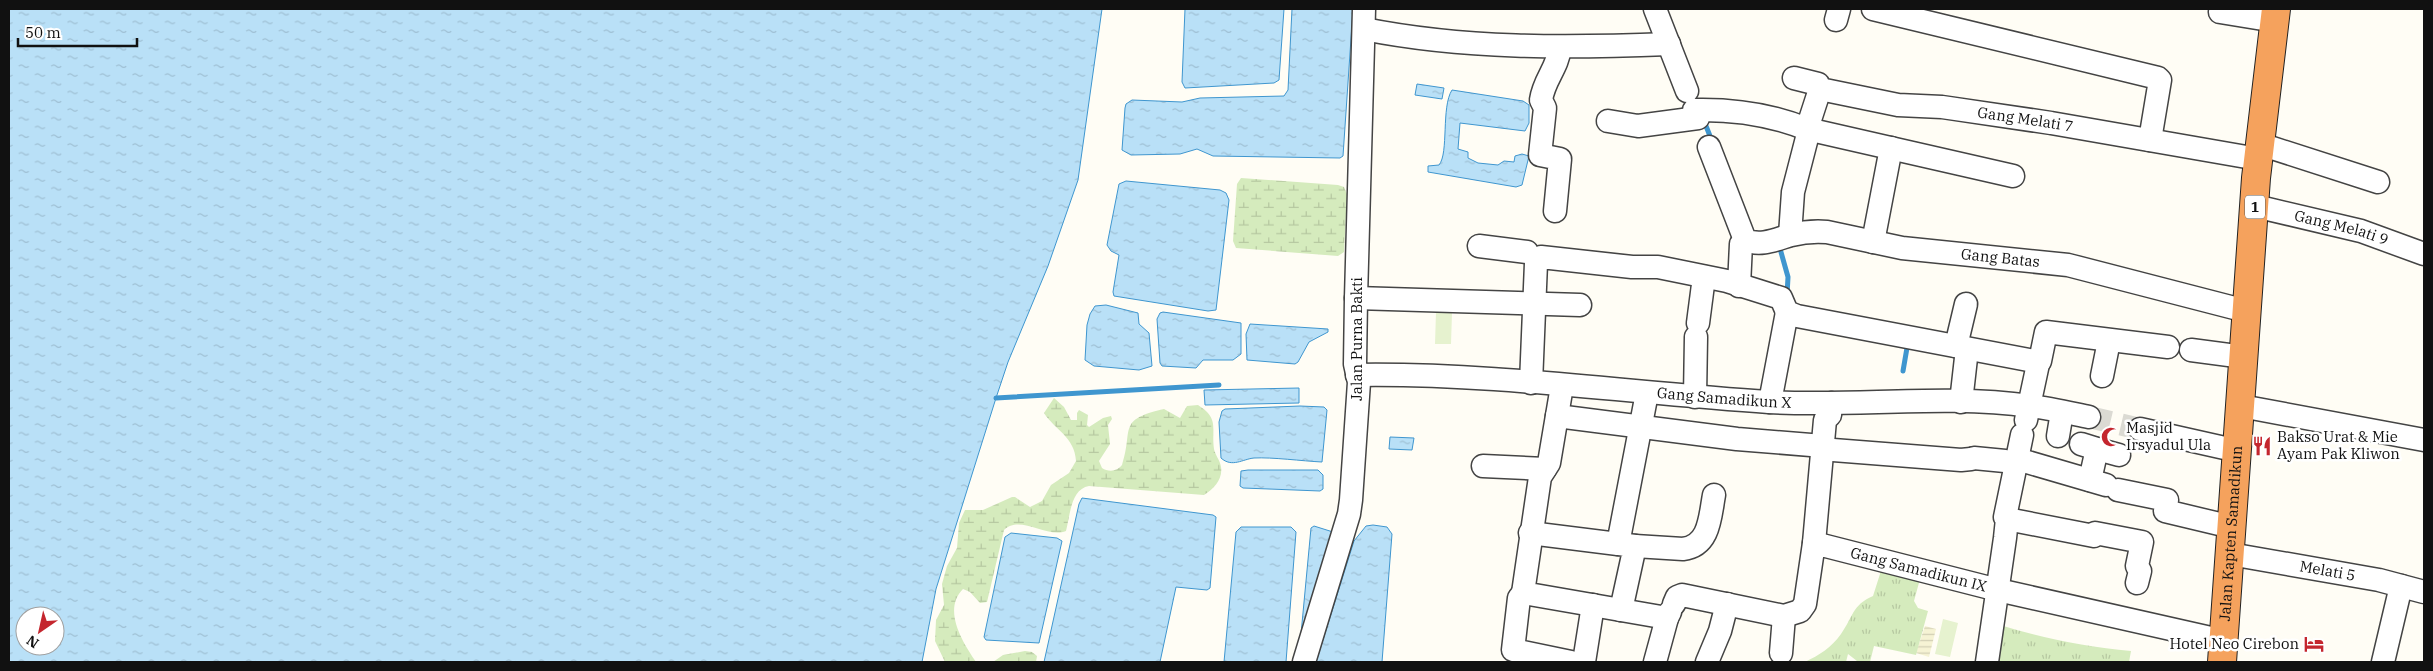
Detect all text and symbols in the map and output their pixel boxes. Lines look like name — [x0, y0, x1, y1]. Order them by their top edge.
scale bar — [18, 15, 136, 47]
text: 50 m — [25, 23, 61, 42]
street label: Gang Melati 7 — [1976, 102, 2075, 136]
road number: 1 — [2245, 196, 2265, 218]
street label: Gang Melati 9 — [2293, 206, 2391, 249]
street label: Gang Batas — [1960, 244, 2041, 271]
street label: Jalan Purna Bakti — [1347, 277, 1366, 401]
street label: Gang Samadikun X — [1656, 383, 1792, 412]
place label: Masjid Irsyadul Ula — [2126, 418, 2211, 454]
mosque icon: Masjid Irsyadul Ula — [2100, 426, 2122, 448]
place label: Bakso Urat & Mie Ayam Pak Kliwon — [2277, 427, 2400, 463]
restaurant icon: Bakso Urat & Mie Ayam Pak Kliwon — [2251, 435, 2273, 457]
street label: Jalan Kapten Samadikun — [2215, 444, 2246, 622]
street label: Gang Samadikun IX — [1848, 543, 1989, 596]
street label: Melati 5 — [2298, 556, 2357, 585]
north arrow — [15, 606, 65, 656]
text: N — [23, 631, 42, 652]
hotel icon: Hotel Neo Cirebon — [2303, 633, 2325, 655]
place label: Hotel Neo Cirebon — [2170, 634, 2299, 653]

